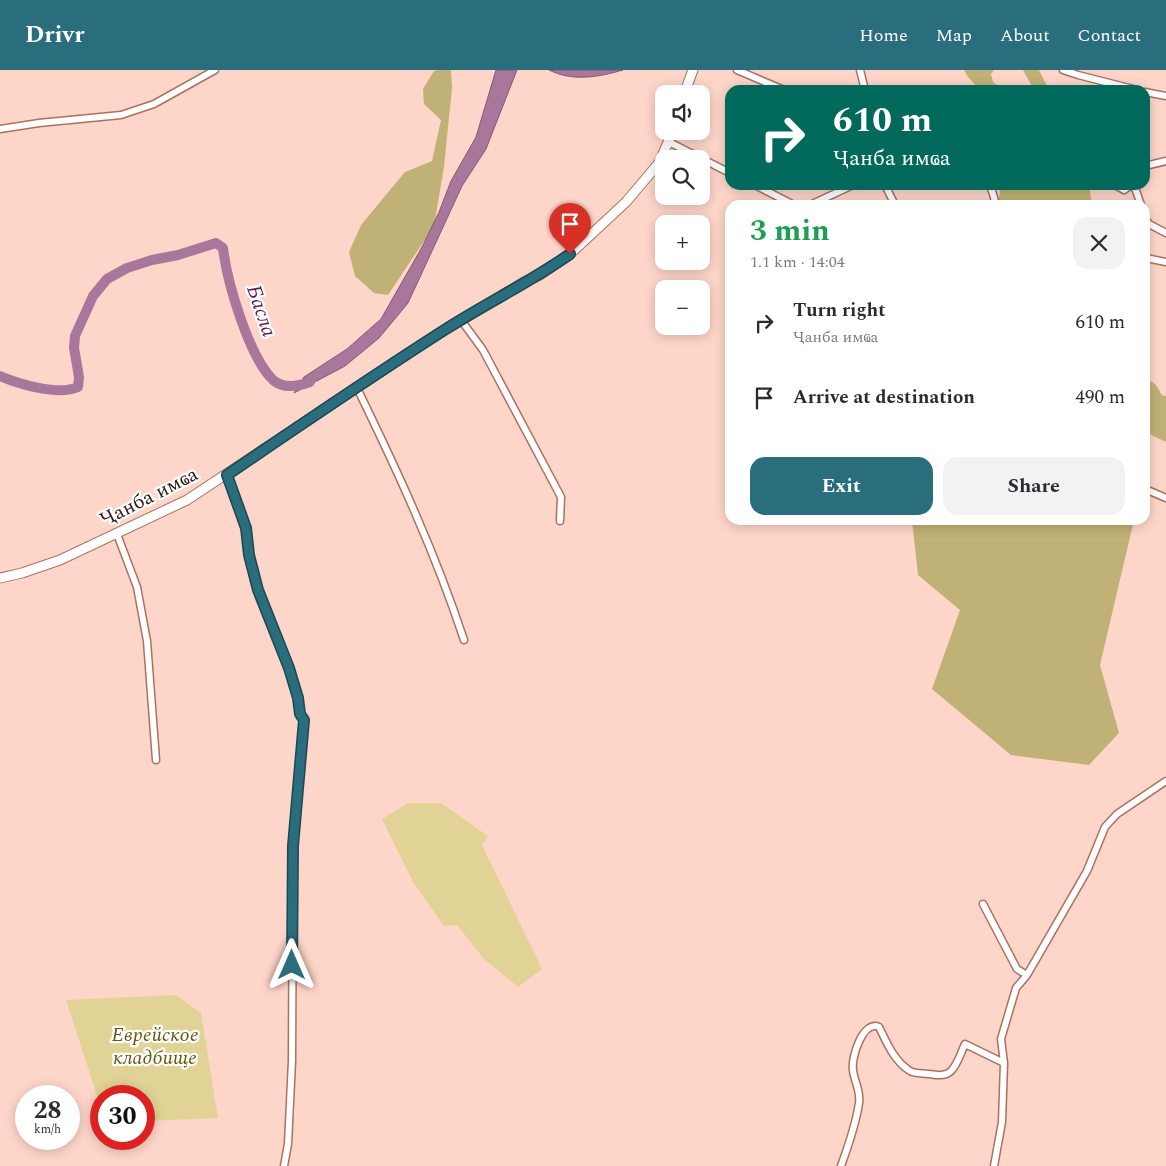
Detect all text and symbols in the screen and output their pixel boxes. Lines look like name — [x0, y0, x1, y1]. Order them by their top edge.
text: Drivr — [25, 17, 84, 53]
text: Home — [859, 22, 908, 49]
text: Map — [936, 22, 972, 49]
text: About — [1000, 22, 1050, 49]
text: Contact — [1078, 22, 1141, 49]
map controls — [655, 85, 710, 335]
button: sound — [655, 85, 710, 140]
text: 610 m — [833, 94, 932, 147]
icon: right — [750, 105, 815, 170]
text: Ҷанба имҩа — [833, 142, 950, 175]
button: search — [655, 150, 710, 205]
pin — [549, 203, 591, 254]
text: 3 min — [750, 208, 830, 254]
icon: arrive — [556, 210, 584, 238]
button: + — [655, 215, 710, 270]
button: close — [1073, 217, 1125, 269]
text: 1.1 km · 14:04 — [750, 250, 845, 274]
button: − — [655, 280, 710, 335]
water label: Басла — [237, 281, 285, 342]
text: Turn right — [793, 296, 886, 325]
text: 610 m — [1075, 308, 1125, 337]
icon: right — [750, 309, 778, 337]
text: Ҷанба имҩа — [793, 325, 878, 349]
text: Arrive at destination — [793, 383, 975, 412]
text: 490 m — [1075, 383, 1125, 412]
icon: arrive — [750, 384, 778, 412]
button: Exit — [750, 457, 933, 515]
button: Share — [943, 457, 1125, 515]
street label: Ҷанба имҩа — [95, 459, 204, 535]
position arrow — [265, 938, 317, 990]
park label: Еврейское кладбище — [111, 1020, 199, 1073]
speed limit sign: 30 — [90, 1085, 155, 1150]
text: 28 — [33, 1092, 62, 1130]
text: km/h — [34, 1120, 61, 1139]

